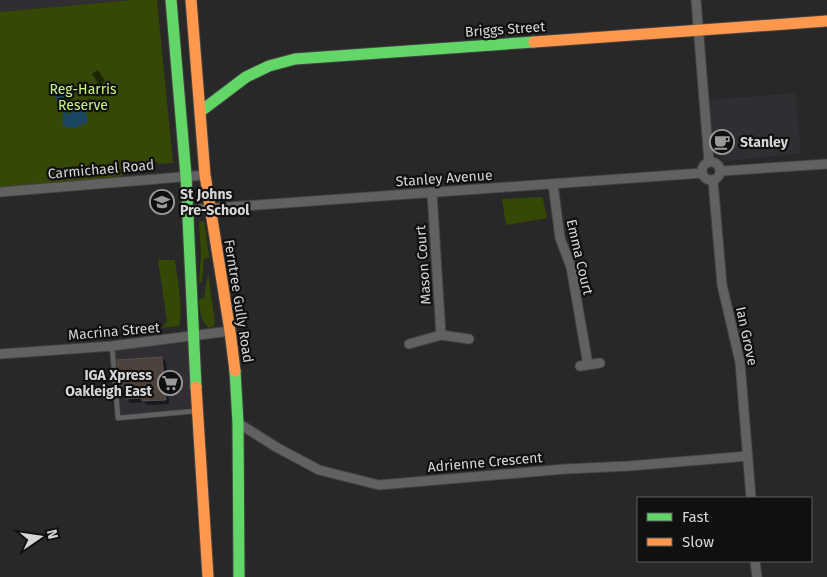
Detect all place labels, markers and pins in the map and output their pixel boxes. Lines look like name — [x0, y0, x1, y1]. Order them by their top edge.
cafe icon: Stanley — [709, 129, 735, 155]
place label: Stanley — [740, 134, 789, 151]
place label: St Johns Pre-School — [180, 186, 250, 219]
school or university icon: St Johns Pre-School — [149, 189, 175, 215]
place label: IGA Xpress Oakleigh East — [65, 367, 153, 400]
supermarket icon: IGA Xpress Oakleigh East — [157, 370, 183, 396]

